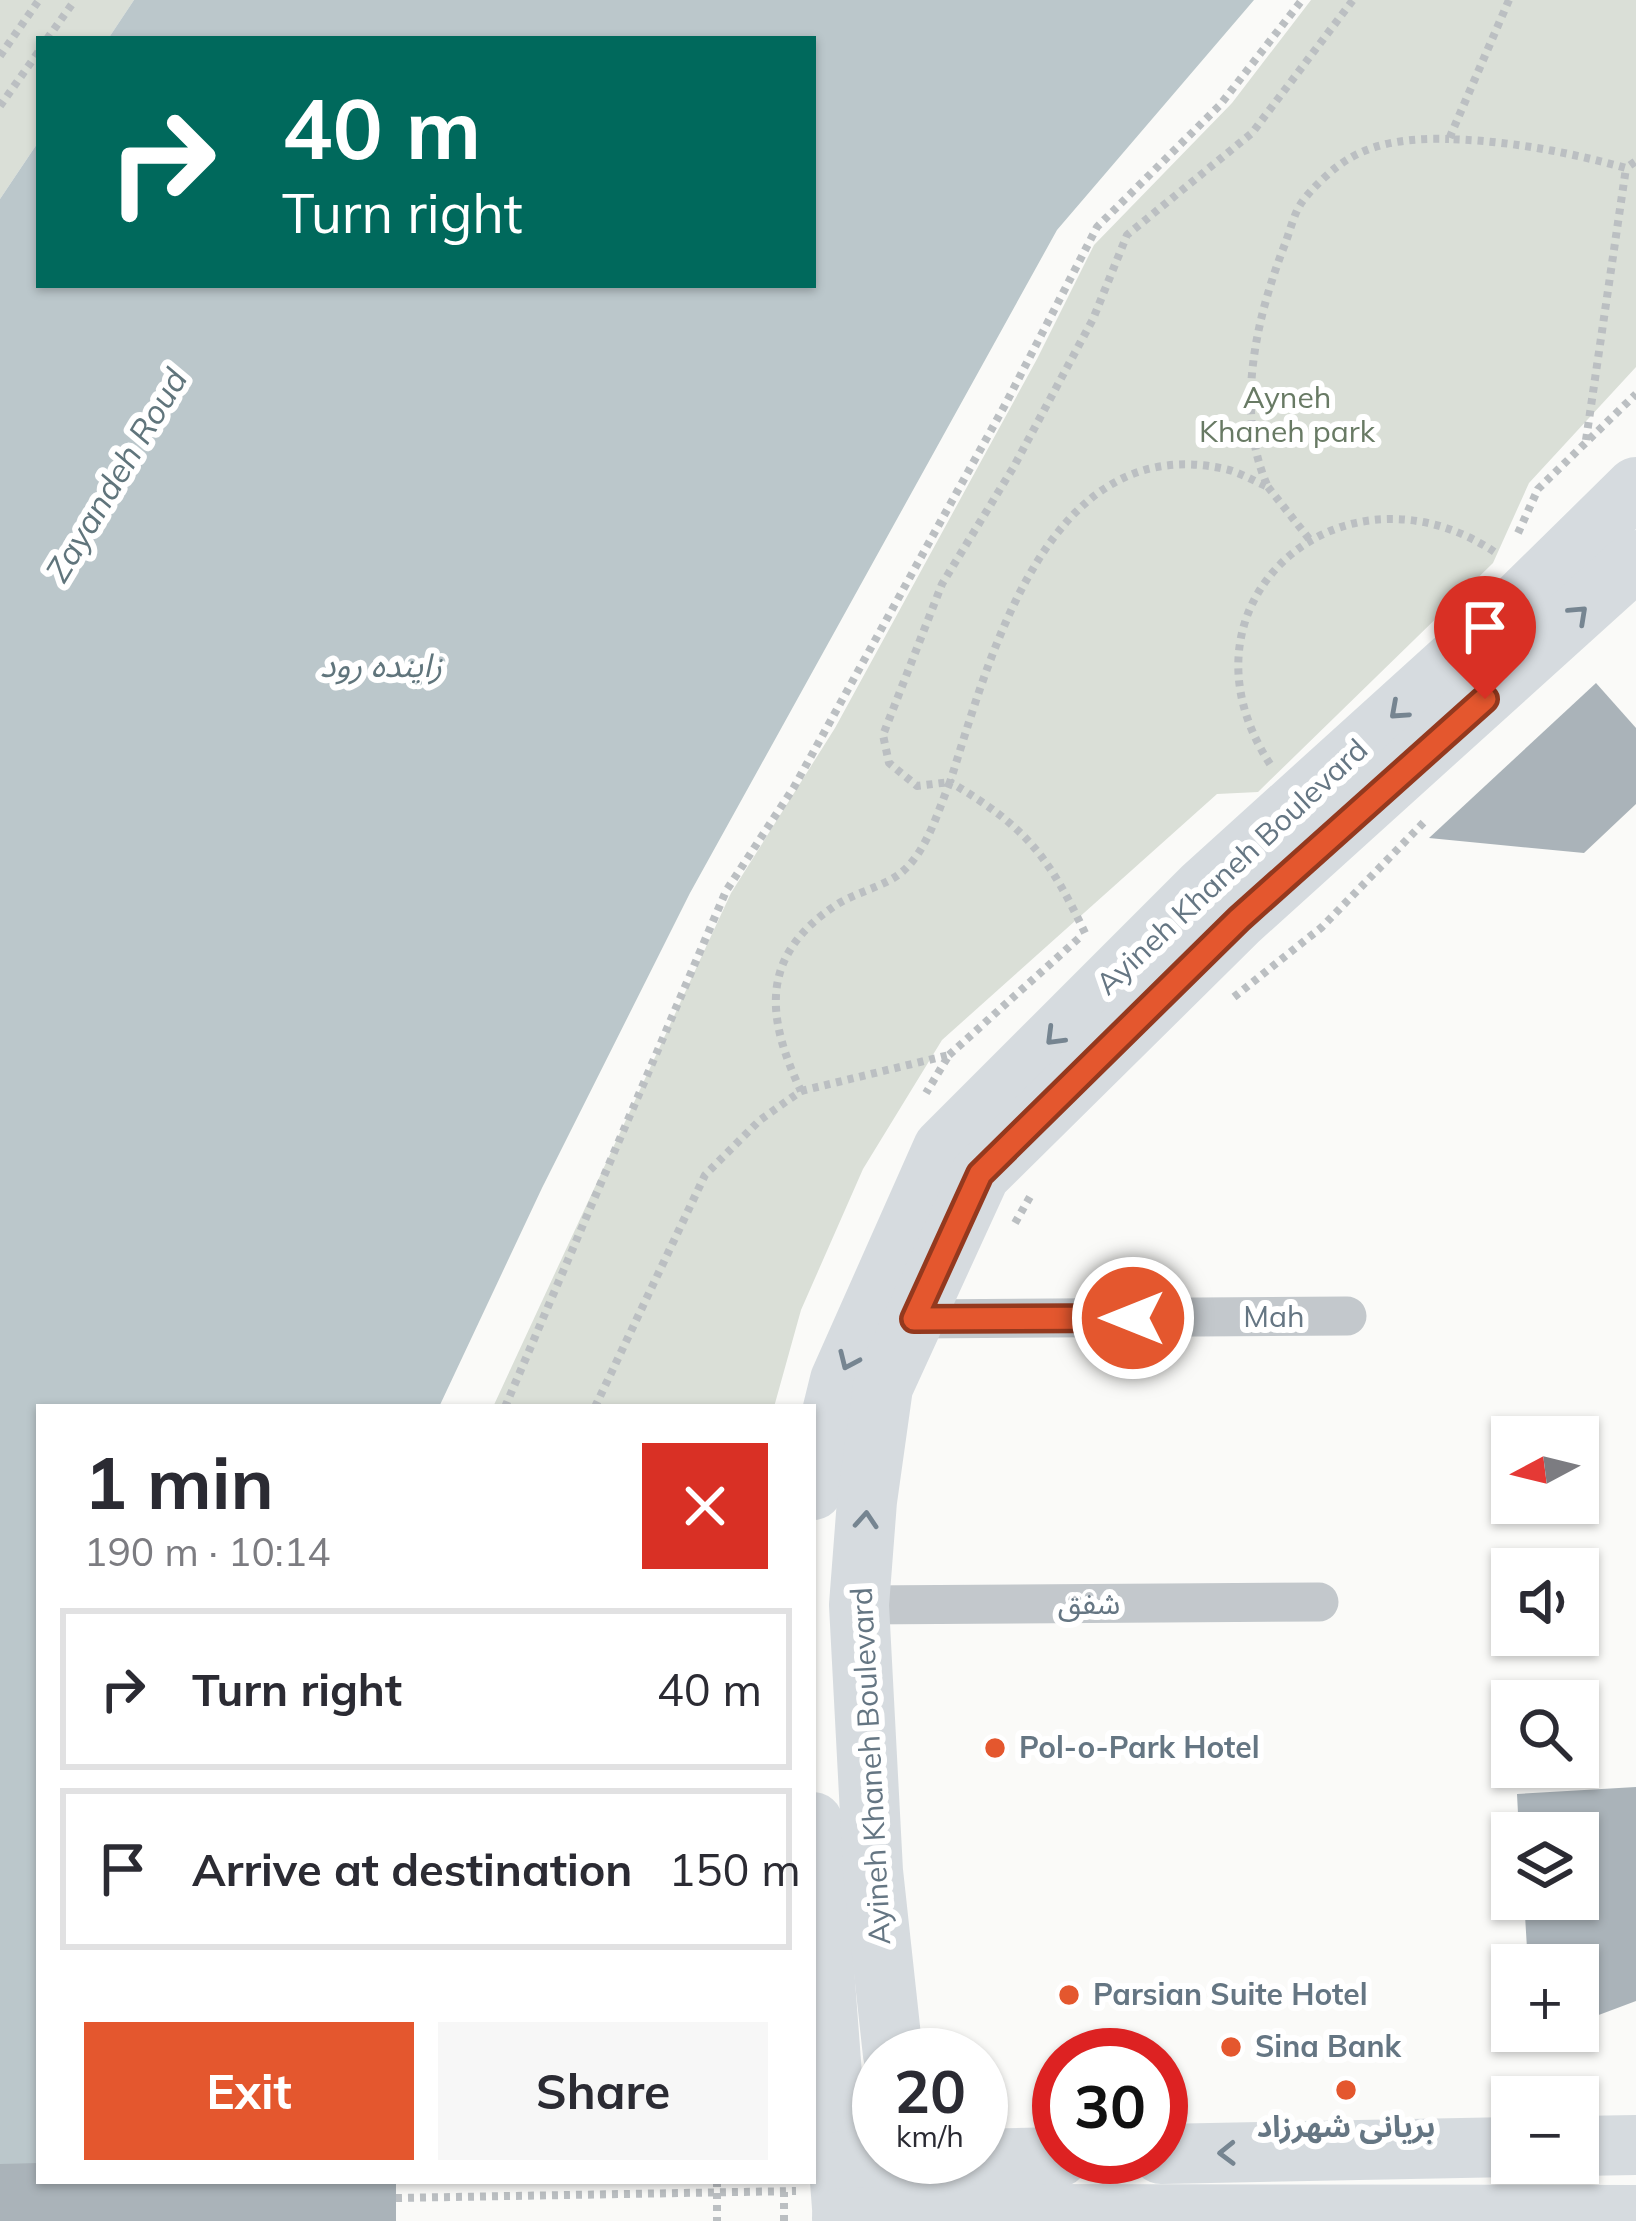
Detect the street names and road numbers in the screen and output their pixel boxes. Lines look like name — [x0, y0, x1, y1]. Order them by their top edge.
street label: Ayineh Khaneh Boulevard — [1087, 730, 1375, 1002]
street label: Mah — [1243, 1297, 1305, 1335]
street label: شفق — [1058, 1584, 1120, 1622]
street label: Ayineh Khaneh Boulevard — [842, 1586, 898, 1946]

